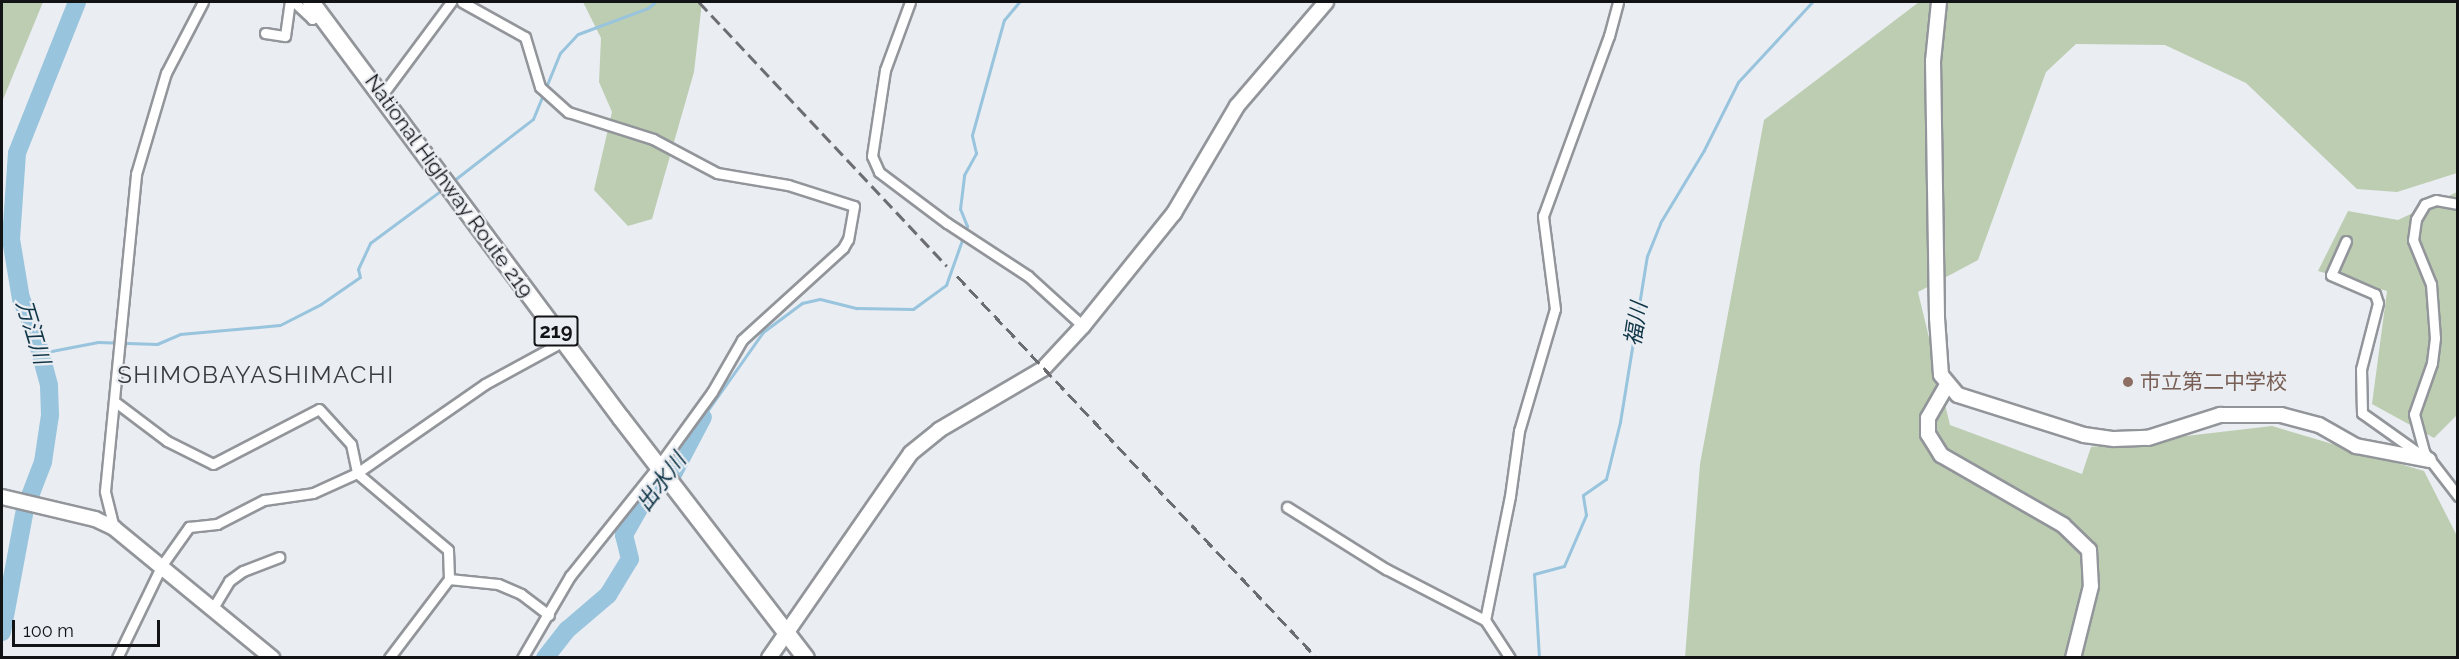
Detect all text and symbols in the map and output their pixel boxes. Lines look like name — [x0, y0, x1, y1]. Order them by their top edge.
street label: National Highway Route 219 — [359, 69, 539, 303]
water label: 万江川 — [11, 297, 55, 367]
water label: 福川 — [1620, 300, 1652, 348]
road number: 219 — [534, 314, 578, 348]
district label: SHIMOBAYASHIMACHI — [117, 361, 395, 389]
place label: 市立第二中学校 — [2140, 369, 2287, 395]
marker: 市立第二中学校 — [2121, 375, 2135, 389]
water label: 出水川 — [631, 448, 691, 516]
scale bar — [15, 608, 164, 646]
text: 100 m — [23, 620, 74, 641]

